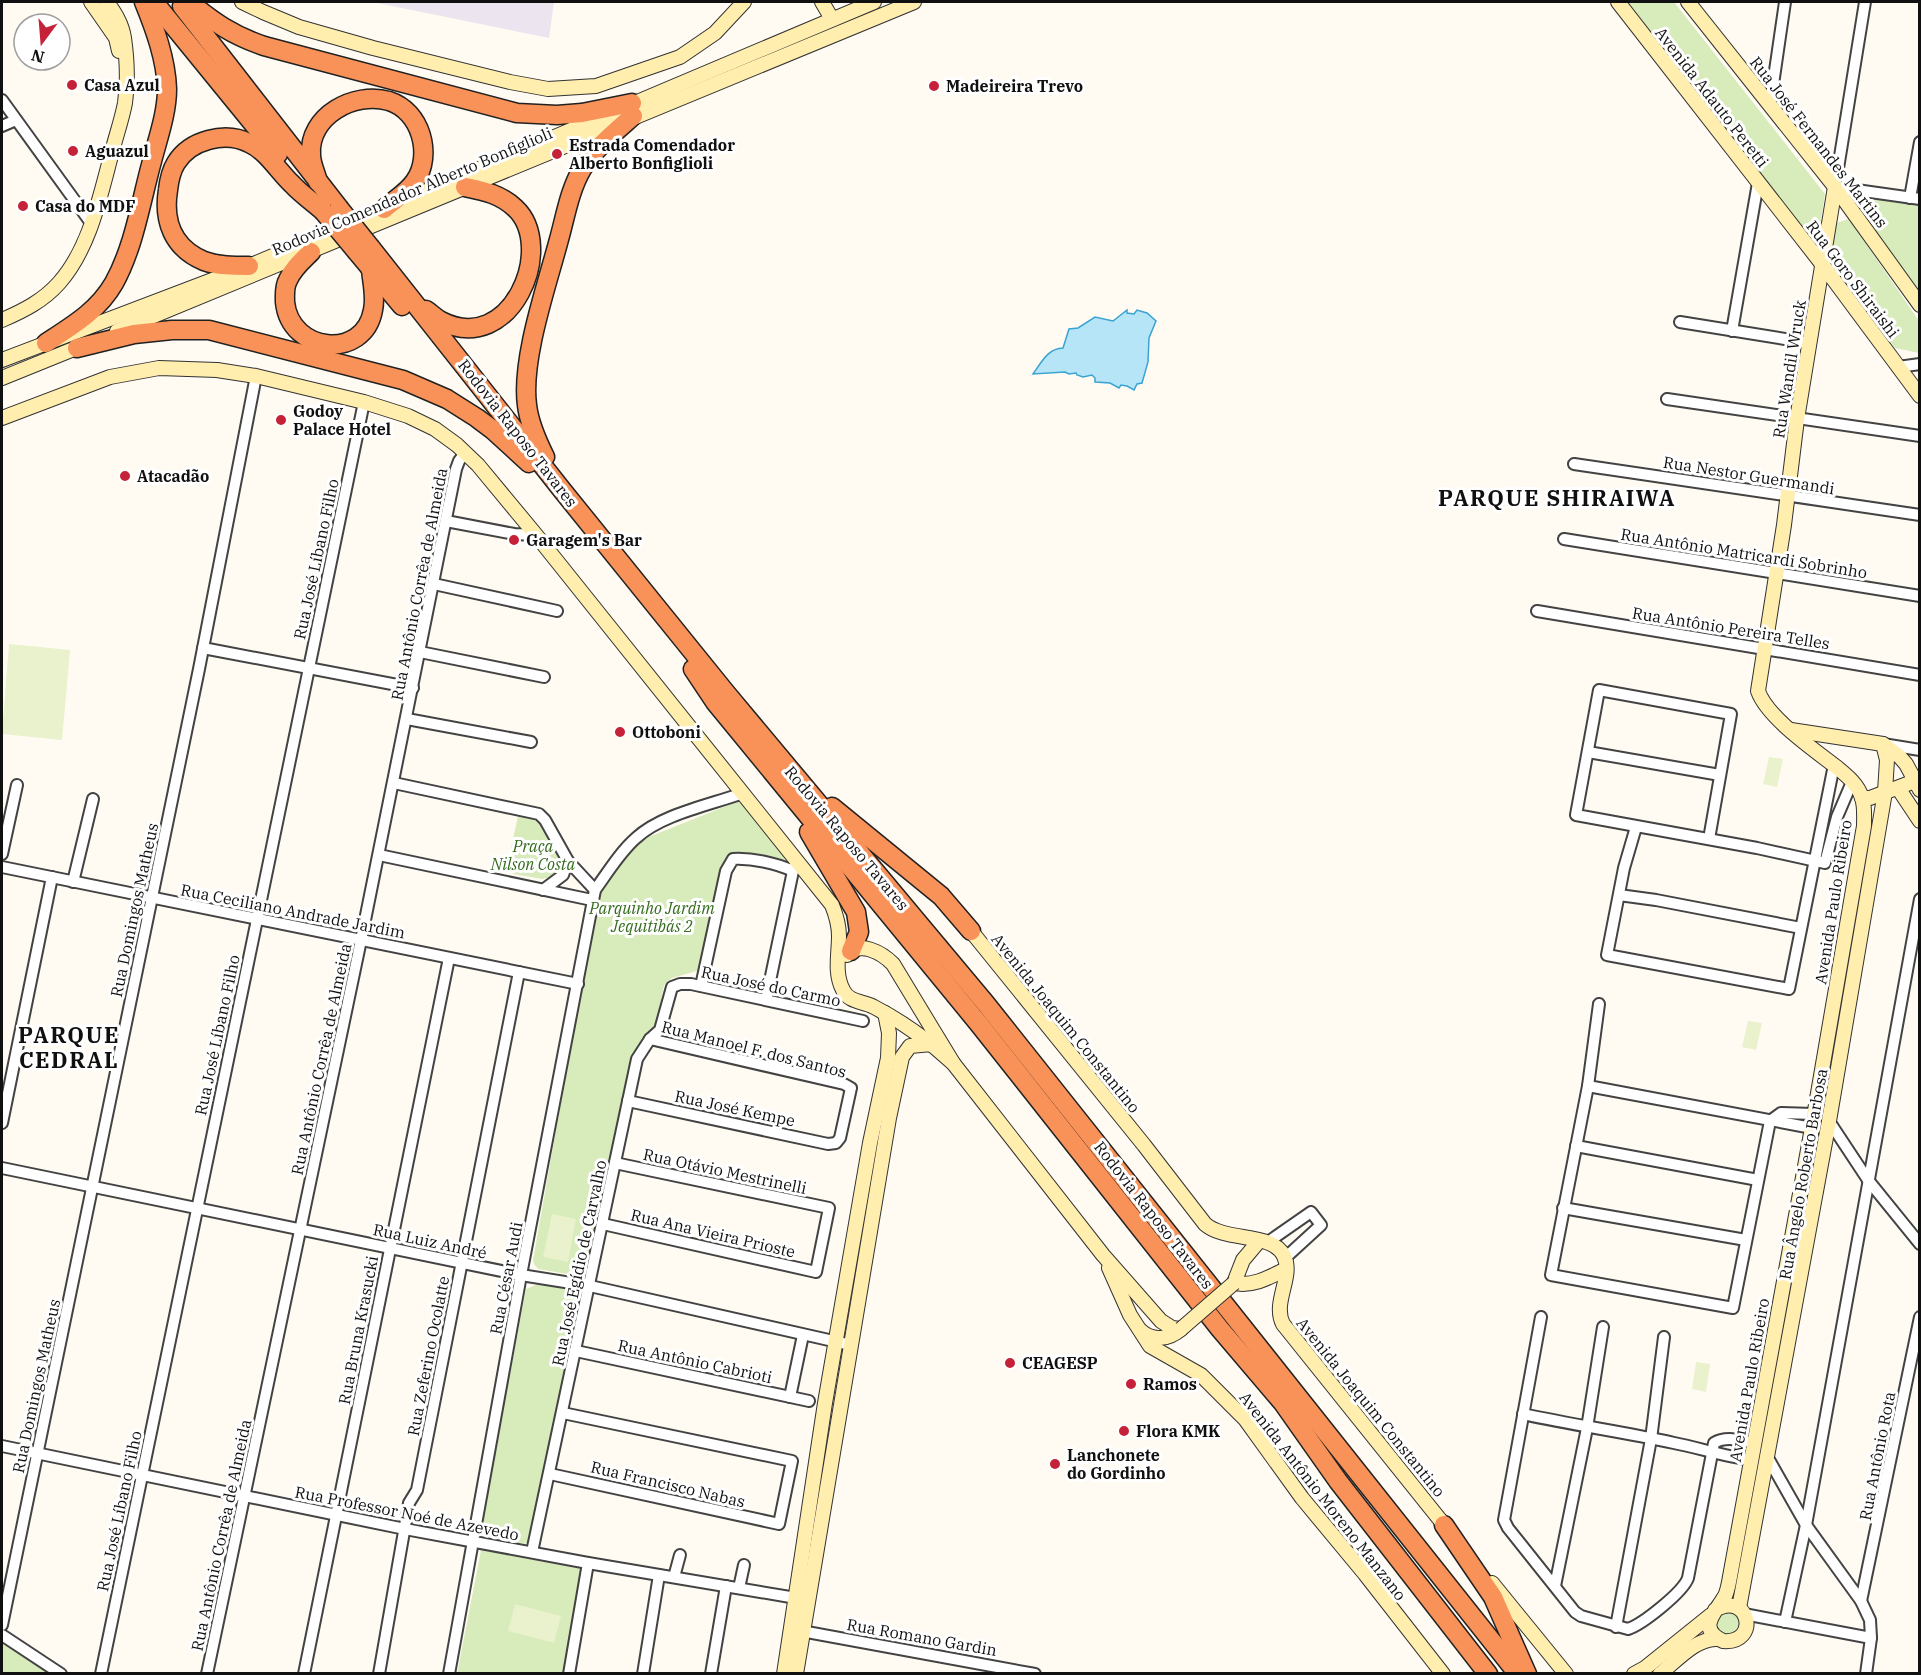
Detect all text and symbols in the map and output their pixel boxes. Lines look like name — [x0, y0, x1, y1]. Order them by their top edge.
north arrow — [12, 12, 72, 72]
street label: Avenida Adauto Peretti — [1651, 23, 1773, 171]
text: N — [29, 45, 47, 68]
street label: Rua José Fernandes Martins — [1746, 52, 1892, 232]
place label: Casa Azul — [84, 75, 160, 95]
place label: Madeireira Trevo — [946, 76, 1083, 96]
marker: Casa Azul — [65, 78, 79, 92]
marker: Madeireira Trevo — [927, 79, 941, 93]
street label: Rodovia Comendador Alberto Bonfiglioli — [269, 123, 555, 259]
place label: Estrada Comendador Alberto Bonfiglioli — [569, 135, 735, 173]
place label: Aguazul — [85, 141, 149, 161]
marker: Aguazul — [66, 144, 80, 158]
marker: Estrada Comendador Alberto Bonfiglioli — [550, 147, 564, 161]
place label: Casa do MDF — [35, 196, 135, 216]
marker: Casa do MDF — [16, 199, 30, 213]
street label: Rua Goro Shiraishi — [1802, 216, 1904, 342]
street label: Rua Wandil Wruck — [1768, 298, 1810, 440]
street label: Rodovia Raposo Tavares — [454, 355, 582, 511]
place label: Godoy Palace Hotel — [293, 401, 391, 439]
marker: Godoy Palace Hotel — [274, 413, 288, 427]
street label: Rua Nestor Guermandi — [1662, 452, 1836, 498]
place label: Atacadão — [137, 466, 209, 486]
street label: Rua Antônio Corrêa de Almeida — [387, 466, 451, 702]
marker: Atacadão — [118, 469, 132, 483]
street label: Rua José Líbano Filho — [289, 477, 343, 641]
district label: PARQUE SHIRAIWA — [1438, 483, 1676, 512]
street label: Rua Antônio Matricardi Sobrinho — [1619, 524, 1869, 582]
place label: Garagem's Bar — [526, 530, 642, 550]
marker: Garagem's Bar — [507, 533, 521, 547]
street label: Rua Antônio Pereira Telles — [1631, 603, 1831, 653]
place label: Ottoboni — [632, 722, 701, 742]
marker: Ottoboni — [613, 725, 627, 739]
street label: Rodovia Raposo Tavares — [781, 762, 913, 914]
street label: Avenida Paulo Ribeiro — [1810, 818, 1856, 986]
street label: Rua Domingos Matheus — [106, 821, 162, 999]
park label: Praça Nilson Costa — [490, 836, 575, 874]
street label: Rua Ceciliano Andrade Jardim — [179, 879, 407, 943]
park label: Parquinho Jardim Jequitibás 2 — [588, 898, 715, 936]
street label: Avenida Joaquim Constantino — [987, 929, 1145, 1117]
street label: Rua Antônio Corrêa de Almeida — [287, 941, 355, 1177]
street label: Rua José Líbano Filho — [190, 953, 244, 1117]
street label: Rua José do Carmo — [699, 961, 843, 1011]
street label: Rua Manoel F. dos Santos — [660, 1016, 848, 1082]
district label: PARQUE CEDRAL — [18, 1020, 120, 1074]
street label: Rua Ângelo Roberto Barbosa — [1775, 1067, 1831, 1281]
street label: Rua José Kempe — [673, 1085, 797, 1131]
street label: Rodovia Raposo Tavares — [1090, 1137, 1218, 1293]
street label: Rua Otávio Mestrinelli — [642, 1144, 808, 1198]
street label: Rua José Egídio de Carvalho — [547, 1158, 611, 1368]
street label: Rua Ana Vieira Prioste — [629, 1204, 797, 1262]
street label: Rua Luiz André — [371, 1219, 489, 1263]
street label: Rua César Audi — [485, 1220, 527, 1336]
street label: Rua Bruna Krasucki — [334, 1254, 382, 1406]
street label: Rua Zeferino Ocolatte — [403, 1274, 453, 1438]
street label: Avenida Paulo Ribeiro — [1725, 1296, 1773, 1464]
street label: Rua Domingos Matheus — [8, 1297, 64, 1475]
street label: Avenida Joaquim Constantino — [1292, 1313, 1450, 1501]
street label: Rua Antônio Cabrioti — [616, 1335, 774, 1387]
place label: CEAGESP — [1022, 1353, 1098, 1373]
marker: CEAGESP — [1003, 1356, 1017, 1370]
place label: Ramos — [1143, 1374, 1197, 1394]
marker: Ramos — [1124, 1377, 1138, 1391]
street label: Avenida Antônio Moreno Manzano — [1235, 1388, 1411, 1604]
street label: Rua Antônio Rota — [1855, 1390, 1899, 1522]
street label: Rua Antônio Corrêa de Almeida — [187, 1417, 255, 1653]
place label: Flora KMK — [1136, 1421, 1221, 1441]
marker: Flora KMK — [1117, 1424, 1131, 1438]
street label: Rua José Líbano Filho — [92, 1429, 146, 1593]
place label: Lanchonete do Gordinho — [1067, 1445, 1166, 1483]
street label: Rua Francisco Nabas — [589, 1457, 747, 1511]
marker: Lanchonete do Gordinho — [1048, 1457, 1062, 1471]
street label: Rua Professor Noé de Azevedo — [293, 1481, 521, 1545]
street label: Rua Romano Gardin — [845, 1614, 999, 1660]

